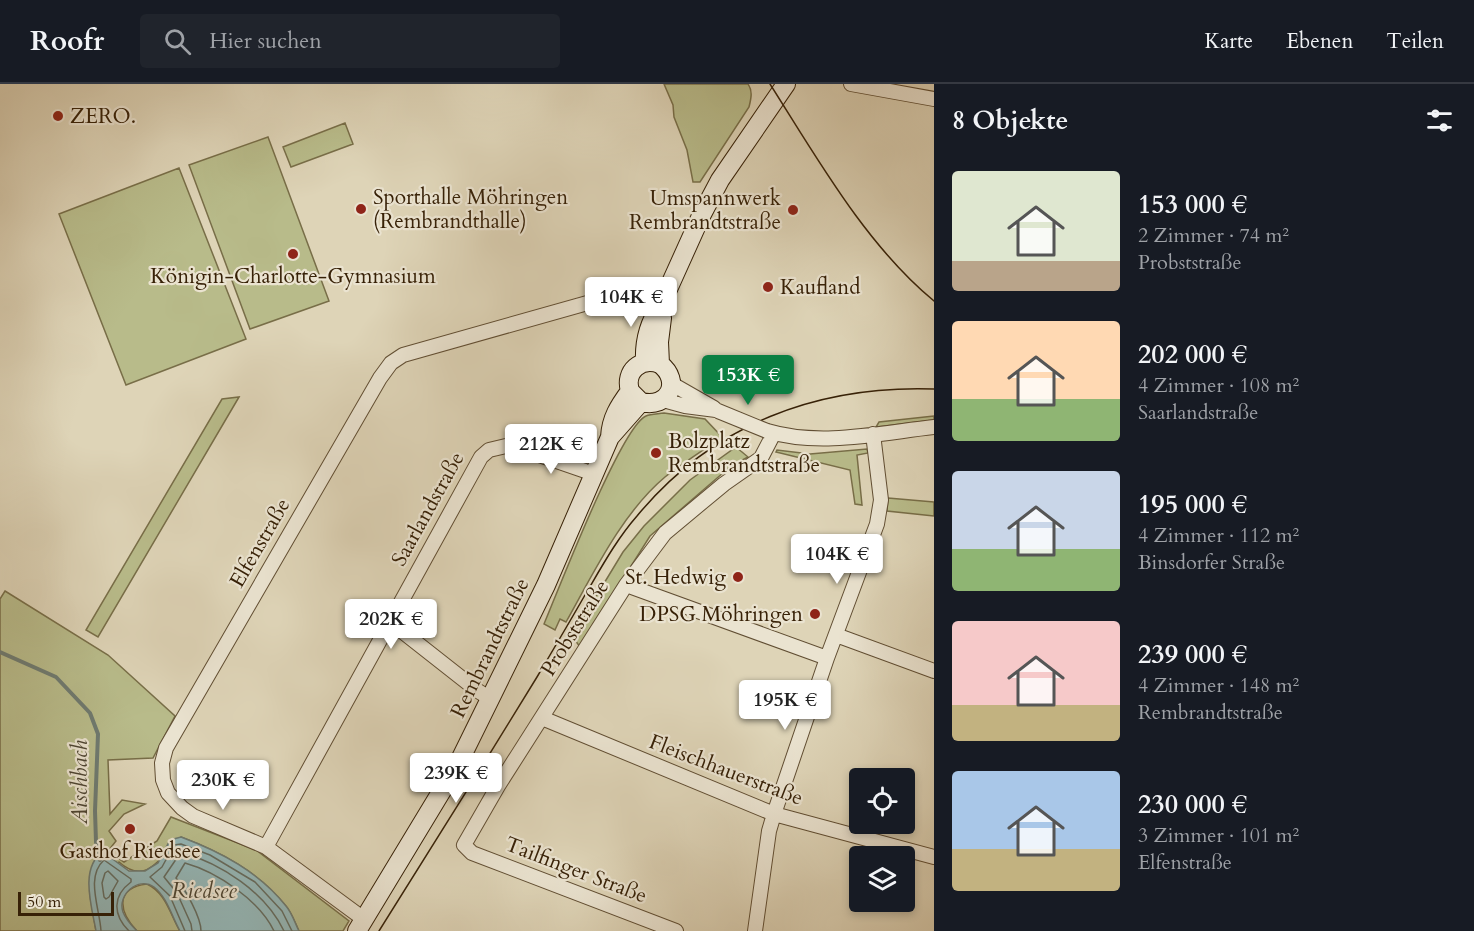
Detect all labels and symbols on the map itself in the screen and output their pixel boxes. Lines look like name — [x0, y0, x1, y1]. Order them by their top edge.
place label: ZERO. — [70, 102, 136, 131]
marker: ZERO. — [51, 109, 65, 123]
place label: Sporthalle Möhringen (Rembrandthalle) — [373, 183, 568, 236]
place label: Umspannwerk Rembrandtstraße — [629, 184, 782, 237]
marker: Sporthalle Möhringen (Rembrandthalle) — [354, 202, 368, 216]
marker: Umspannwerk Rembrandtstraße — [786, 203, 800, 217]
marker: Königin-Charlotte-Gymnasium — [286, 247, 300, 261]
place label: Königin-Charlotte-Gymnasium — [150, 262, 436, 291]
place label: Kaufland — [780, 273, 860, 302]
pin: 104K € — [582, 277, 680, 328]
marker: Kaufland — [761, 280, 775, 294]
pin: 153K € — [699, 355, 797, 406]
pin: 212K € — [502, 424, 600, 475]
place label: Bolzplatz Rembrandtstraße — [668, 427, 820, 480]
marker: Bolzplatz Rembrandtstraße — [649, 446, 663, 460]
street label: Saarlandstraße — [385, 447, 471, 571]
street label: Elfenstraße — [223, 493, 297, 593]
pin: 104K € — [788, 534, 886, 585]
place label: St. Hedwig — [625, 563, 726, 592]
marker: St. Hedwig — [731, 570, 745, 584]
street label: Rembrandtstraße — [444, 573, 536, 723]
street label: Probststraße — [534, 574, 616, 682]
pin: 202K € — [342, 599, 440, 650]
place label: DPSG Möhringen — [639, 600, 803, 629]
marker: DPSG Möhringen — [808, 607, 822, 621]
pin: 195K € — [736, 680, 834, 731]
street label: Fleischhauerstraße — [645, 727, 807, 813]
water label: Aischbach — [65, 739, 95, 825]
pin: 239K € — [407, 753, 505, 804]
pin: 230K € — [174, 760, 272, 811]
marker: Gasthof Riedsee — [123, 822, 137, 836]
street label: Tailfinger Straße — [501, 830, 651, 910]
place label: Gasthof Riedsee — [59, 837, 201, 866]
water label: Riedsee — [171, 876, 237, 906]
scale bar — [18, 889, 114, 916]

